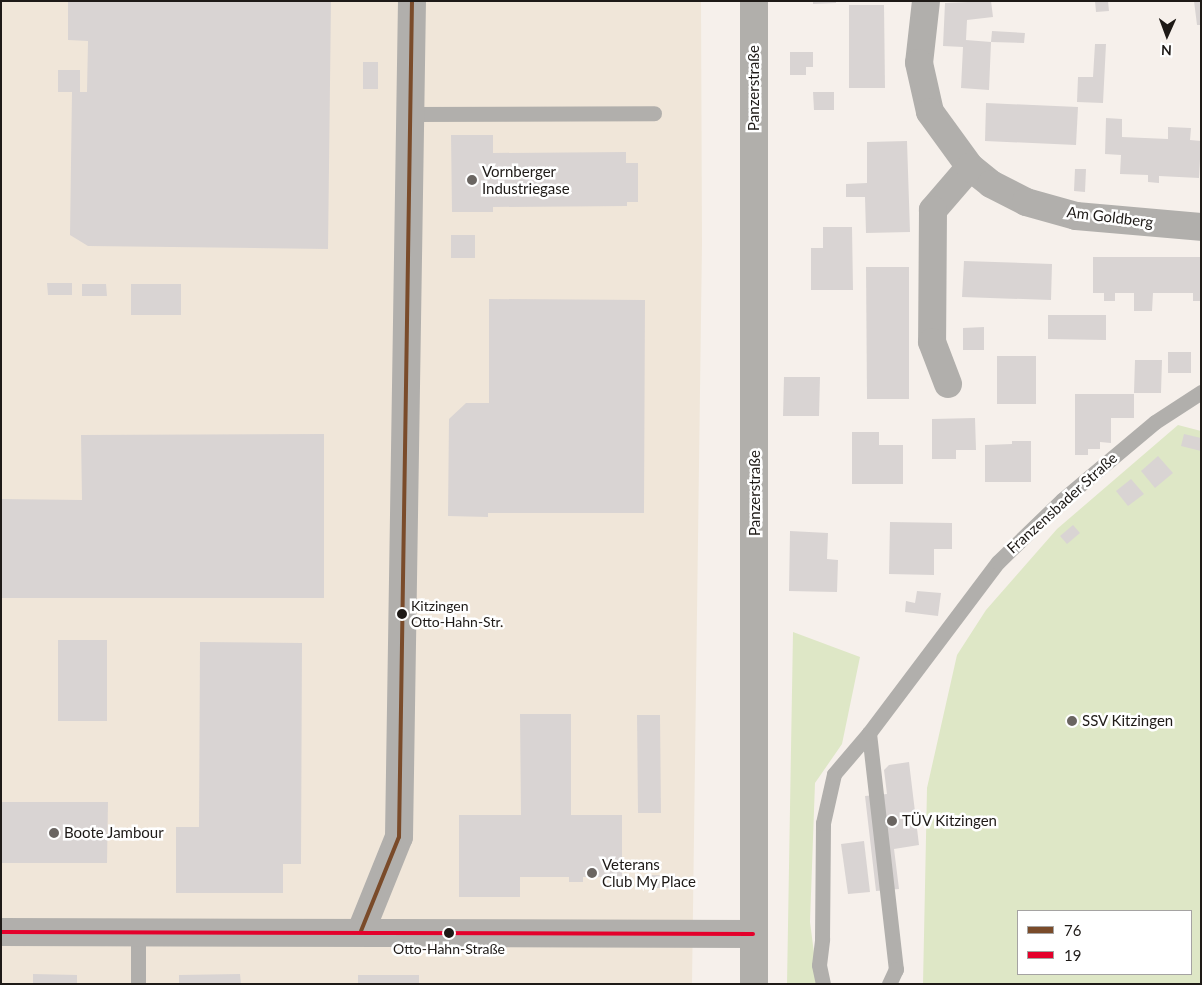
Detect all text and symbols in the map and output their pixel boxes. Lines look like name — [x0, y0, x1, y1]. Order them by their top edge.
north arrow — [1142, 10, 1192, 60]
text: N — [1161, 42, 1172, 59]
street label: Panzerstraße — [745, 45, 763, 131]
place label: Vornberger Industriegase — [482, 162, 570, 197]
marker: Vornberger Industriegase — [466, 174, 478, 186]
street label: Am Goldberg — [1066, 203, 1154, 231]
street label: Franzensbader Straße — [1003, 449, 1121, 557]
street label: Panzerstraße — [746, 450, 764, 536]
place label: Kitzingen Otto-Hahn-Str. — [411, 598, 503, 630]
marker: Kitzingen Otto-Hahn-Str. — [397, 609, 407, 619]
place label: SSV Kitzingen — [1082, 712, 1174, 730]
marker: SSV Kitzingen — [1066, 715, 1078, 727]
place label: TÜV Kitzingen — [902, 812, 998, 830]
marker: TÜV Kitzingen — [886, 815, 898, 827]
place label: Boote Jambour — [64, 824, 164, 842]
marker: Boote Jambour — [48, 827, 60, 839]
place label: Veterans Club My Place — [602, 855, 696, 890]
marker: Veterans Club My Place — [586, 867, 598, 879]
legend — [1017, 910, 1192, 975]
text: 76 — [1064, 921, 1081, 939]
marker: Otto-Hahn-Straße — [444, 928, 454, 938]
place label: Otto-Hahn-Straße — [393, 941, 505, 957]
text: 19 — [1064, 946, 1081, 964]

